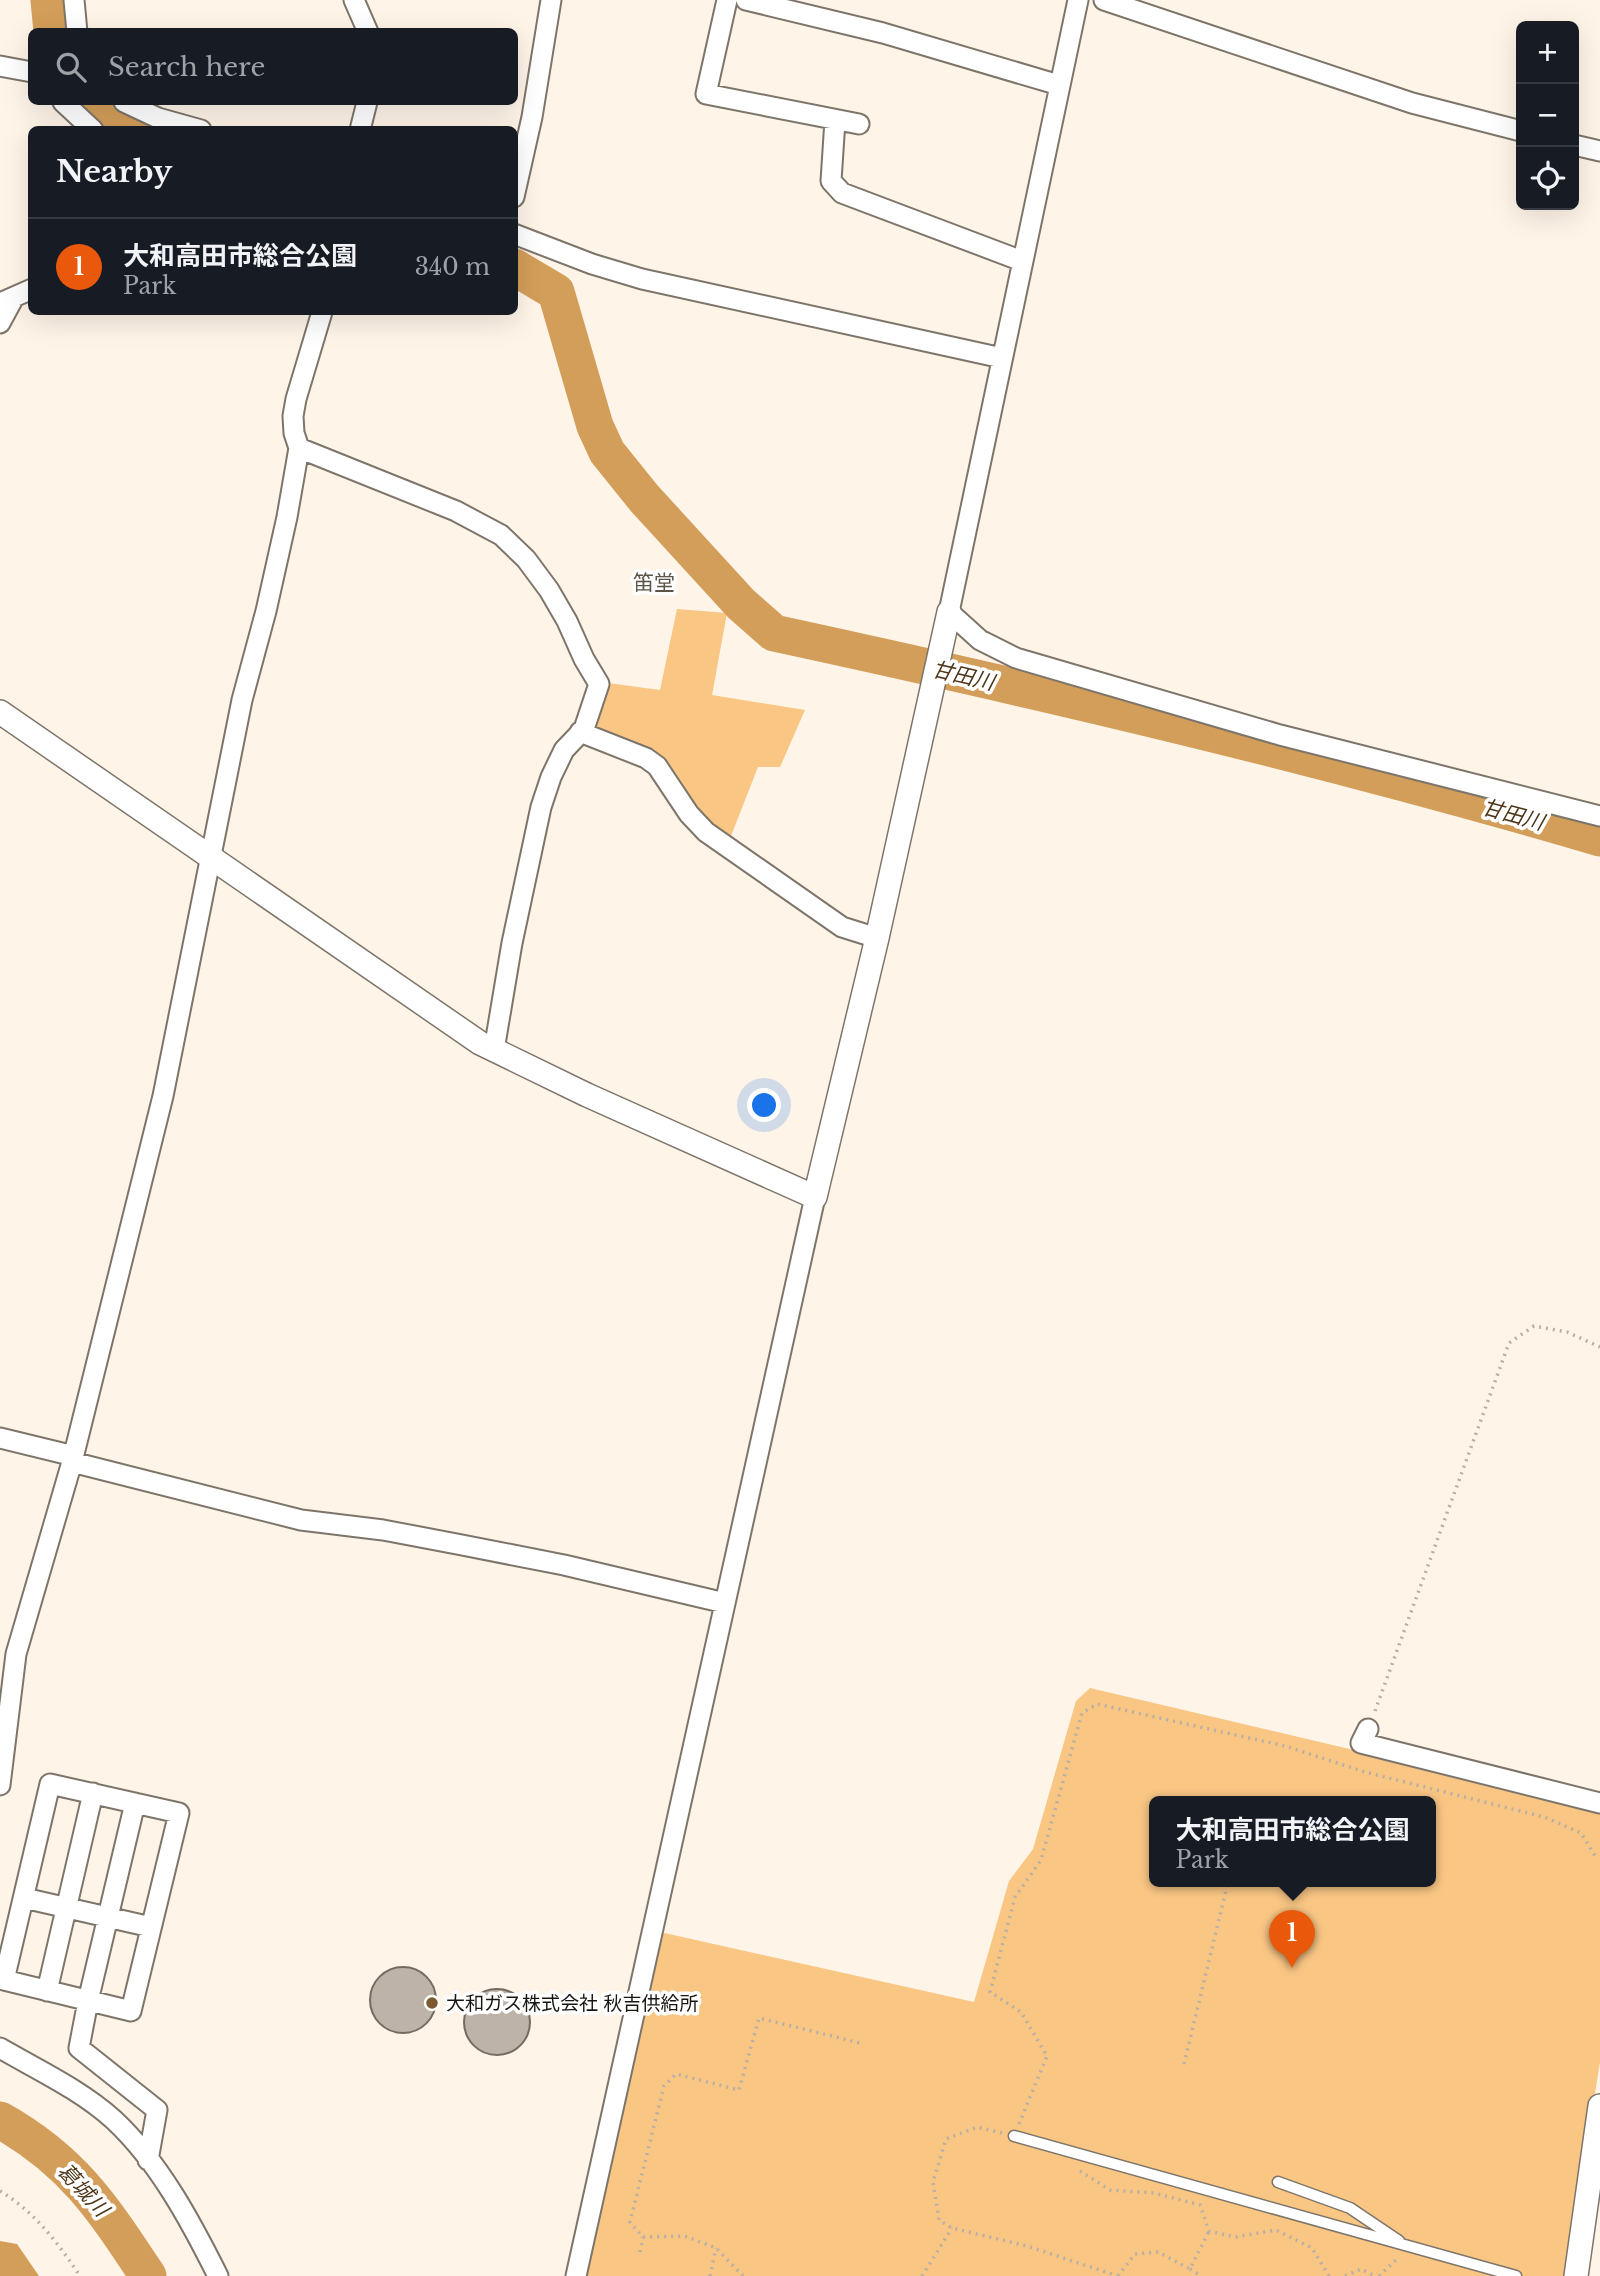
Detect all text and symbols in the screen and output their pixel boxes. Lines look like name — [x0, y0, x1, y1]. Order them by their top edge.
map controls — [1516, 21, 1579, 210]
button: + — [1516, 21, 1579, 84]
search box — [28, 28, 518, 105]
icon: search — [52, 48, 90, 86]
text: Search here — [108, 51, 265, 83]
button: − — [1516, 84, 1579, 147]
button: locate — [1516, 147, 1579, 210]
text: Nearby — [56, 153, 172, 190]
text: 大和高田市総合公園 — [123, 240, 357, 272]
text: 1 — [74, 253, 84, 281]
text: 340 m — [415, 253, 490, 281]
text: Park — [123, 272, 176, 300]
district label: 笛堂 — [633, 570, 675, 596]
water label: 甘田川 — [929, 656, 999, 696]
water label: 甘田川 — [1479, 794, 1549, 836]
your location — [747, 1088, 781, 1122]
popup — [1149, 1796, 1436, 1887]
text: 大和高田市総合公園 — [1175, 1814, 1410, 1846]
text: Park — [1175, 1846, 1229, 1874]
pin: 1 — [1269, 1910, 1315, 1968]
place label: 大和ガス株式会社 秋吉供給所 — [446, 1992, 698, 2015]
marker: 大和ガス株式会社 秋吉供給所 — [424, 1995, 440, 2011]
water label: 葛城川 — [52, 2158, 115, 2223]

